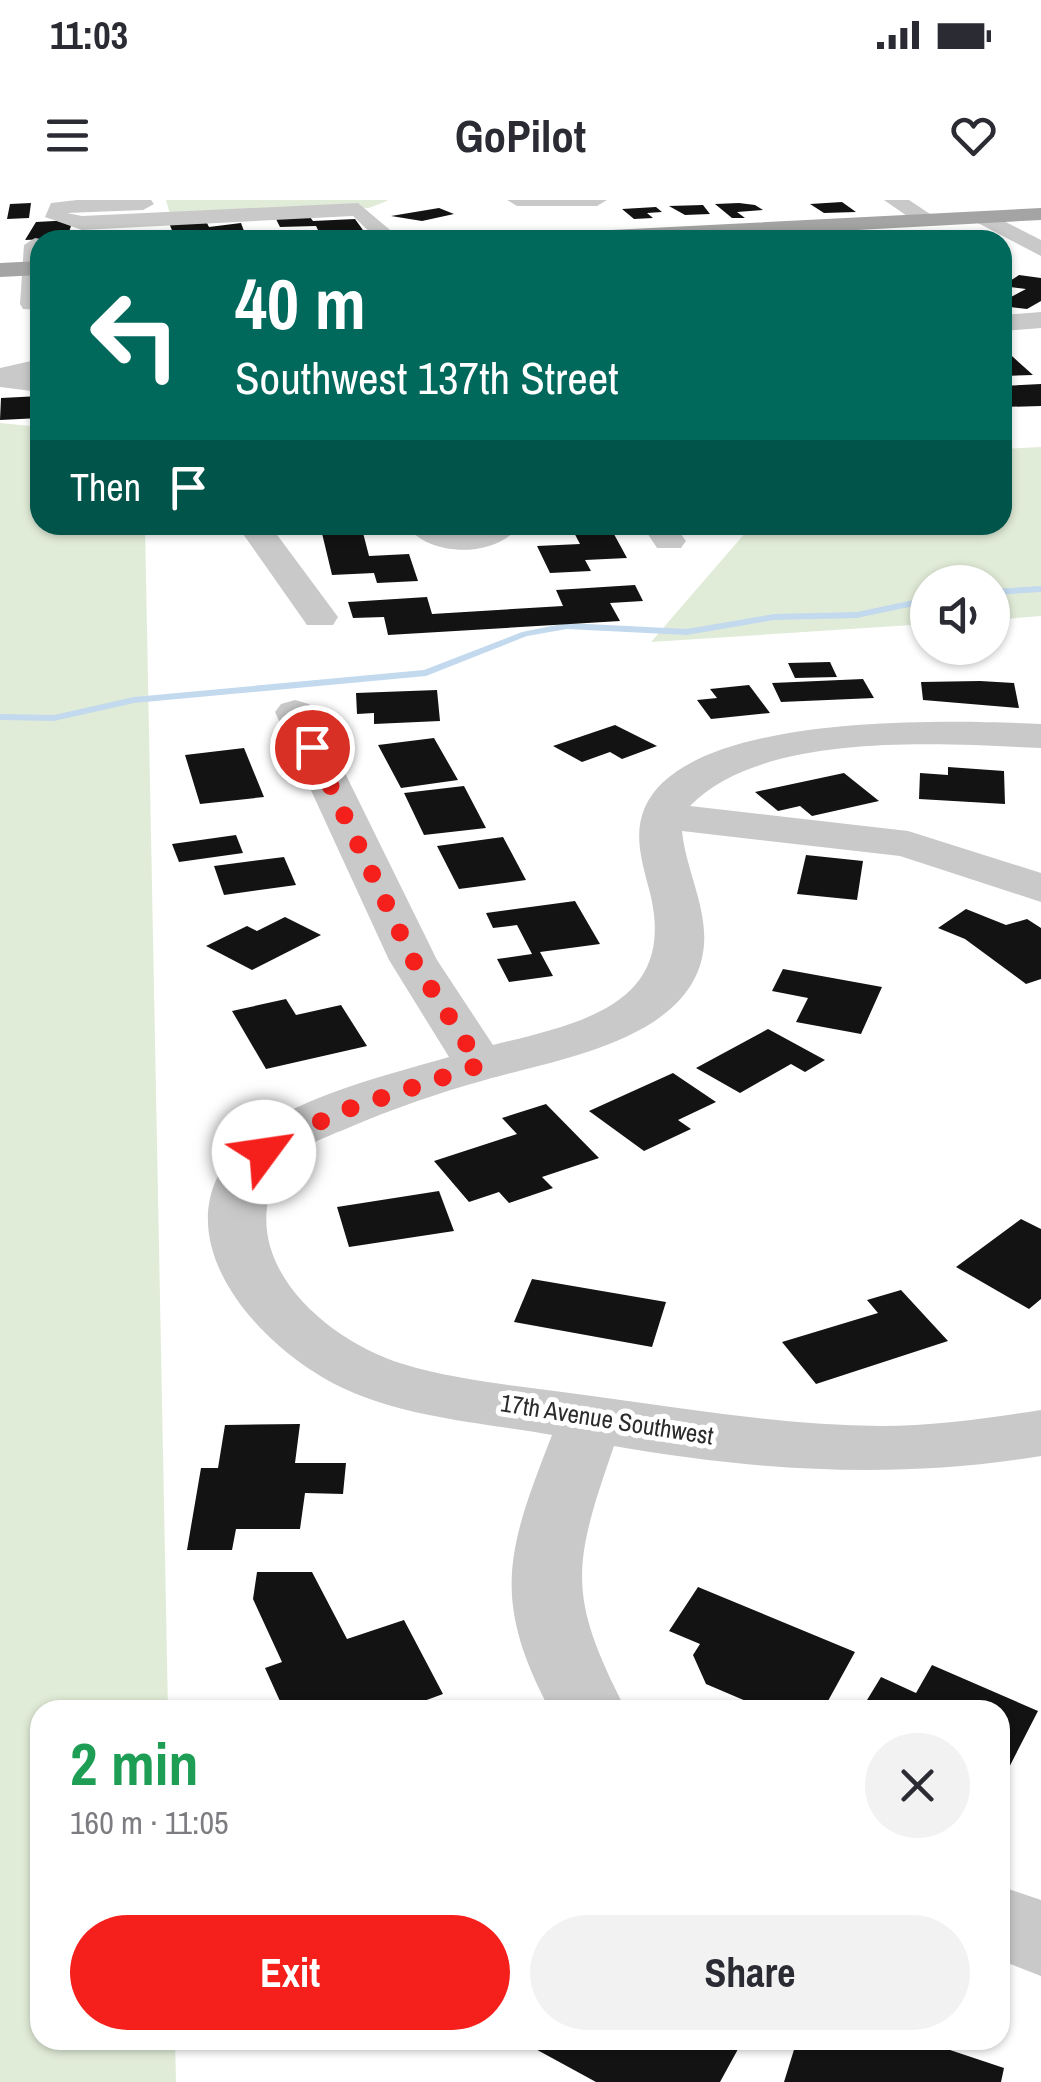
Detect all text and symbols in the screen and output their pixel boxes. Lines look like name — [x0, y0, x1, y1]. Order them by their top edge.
text: 11:03 — [50, 10, 128, 61]
text: GoPilot — [455, 105, 586, 166]
icon: menu — [40, 108, 95, 163]
icon: heart — [946, 108, 1001, 163]
text: 40 m — [235, 257, 366, 351]
icon: left — [70, 270, 200, 400]
text: Southwest 137th Street — [235, 347, 619, 408]
icon: arrive — [161, 460, 216, 515]
text: Then — [70, 462, 141, 513]
map controls — [910, 565, 1010, 665]
button: sound — [910, 565, 1010, 665]
pin — [270, 705, 355, 790]
icon: arrive — [285, 720, 340, 775]
position arrow — [212, 1100, 316, 1204]
street label: 17th Avenue Southwest — [498, 1385, 716, 1453]
text: 2 min — [70, 1723, 199, 1804]
button: close — [865, 1733, 970, 1838]
text: 160 m · 11:05 — [70, 1801, 229, 1844]
button: Exit — [70, 1915, 510, 2030]
button: Share — [530, 1915, 970, 2030]

